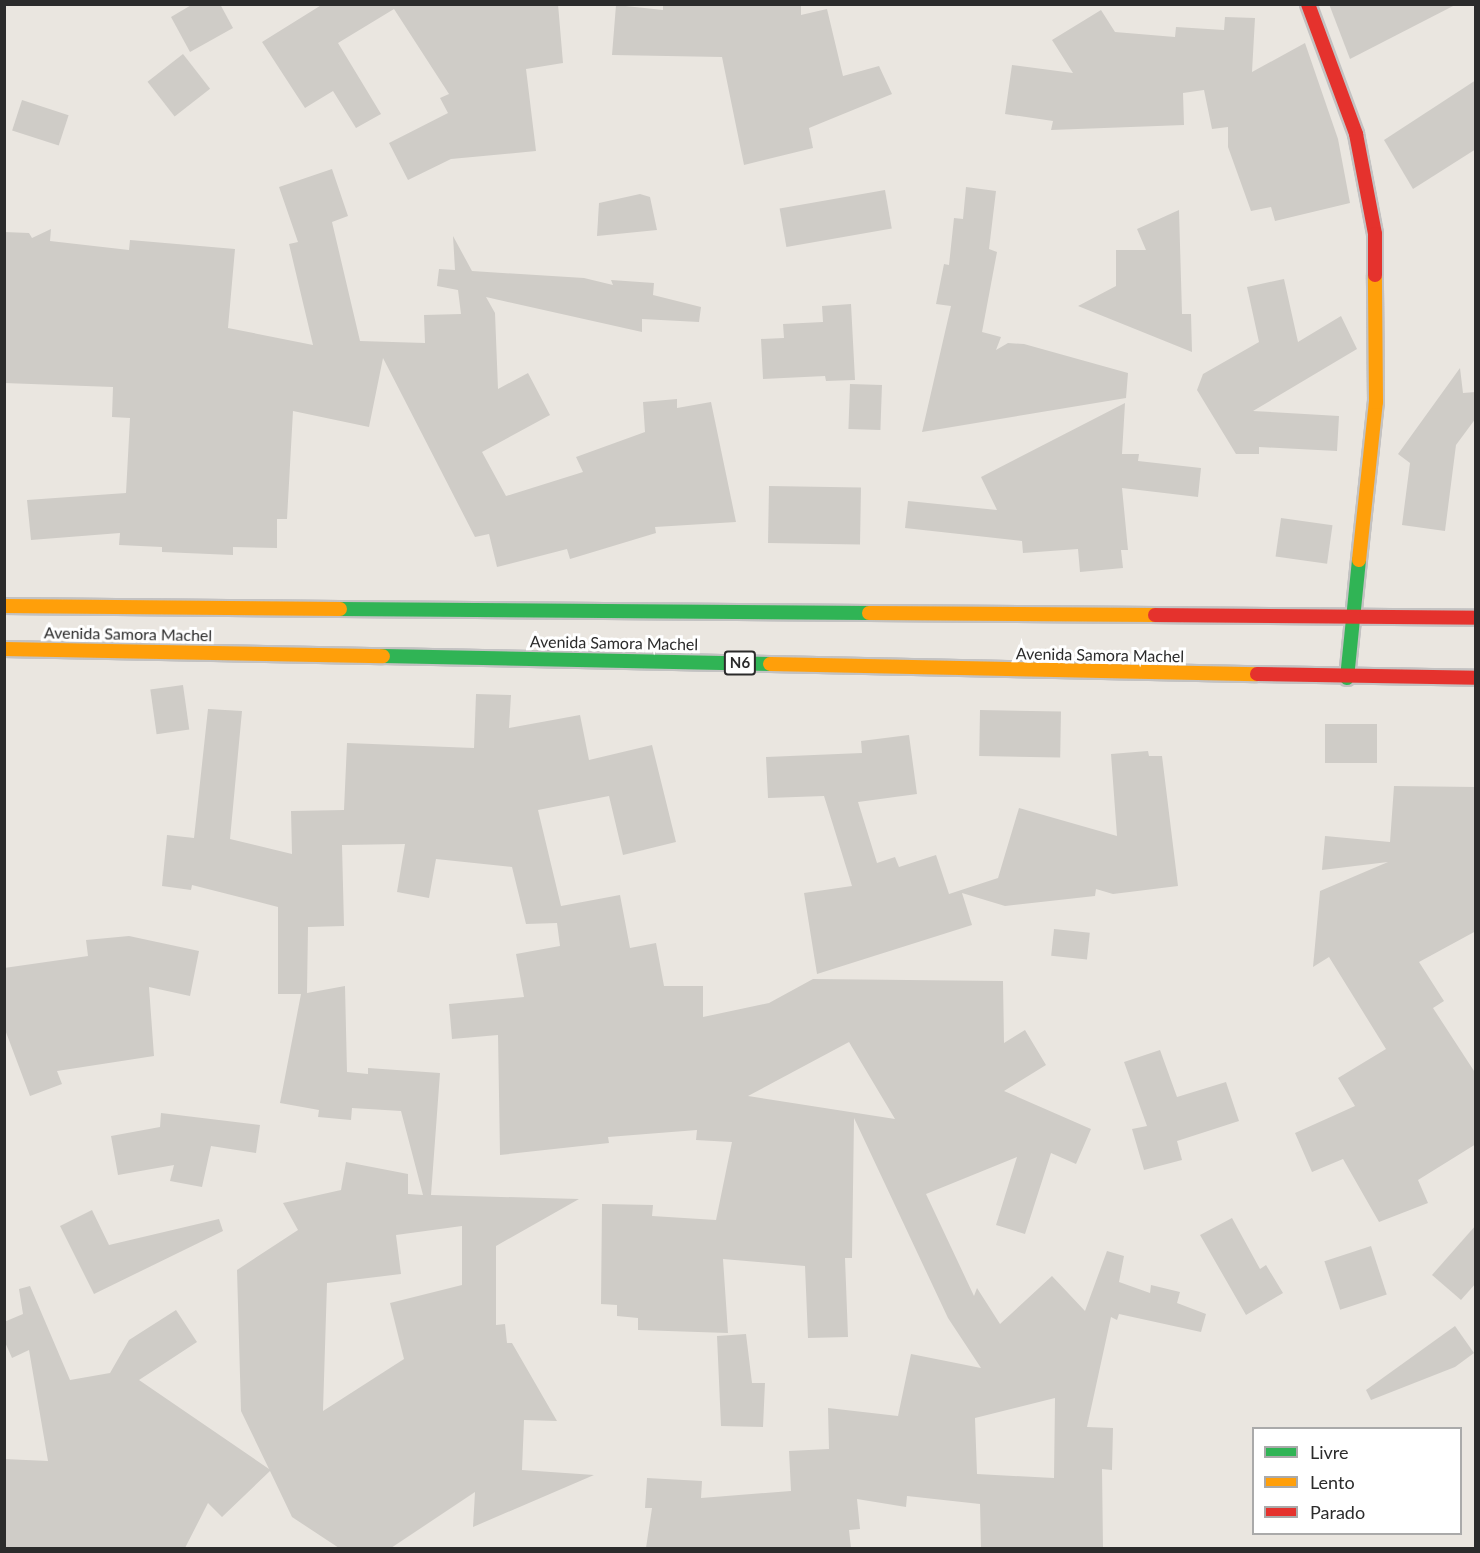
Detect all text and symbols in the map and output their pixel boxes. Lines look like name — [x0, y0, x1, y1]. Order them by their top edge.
street label: Avenida Samora Machel — [44, 623, 212, 645]
street label: Avenida Samora Machel — [530, 632, 698, 654]
street label: Avenida Samora Machel — [1016, 644, 1184, 666]
road number: N6 — [724, 651, 756, 675]
legend — [1252, 1427, 1462, 1535]
text: Livre — [1310, 1441, 1349, 1463]
text: Lento — [1310, 1471, 1355, 1493]
text: Parado — [1310, 1501, 1365, 1523]

